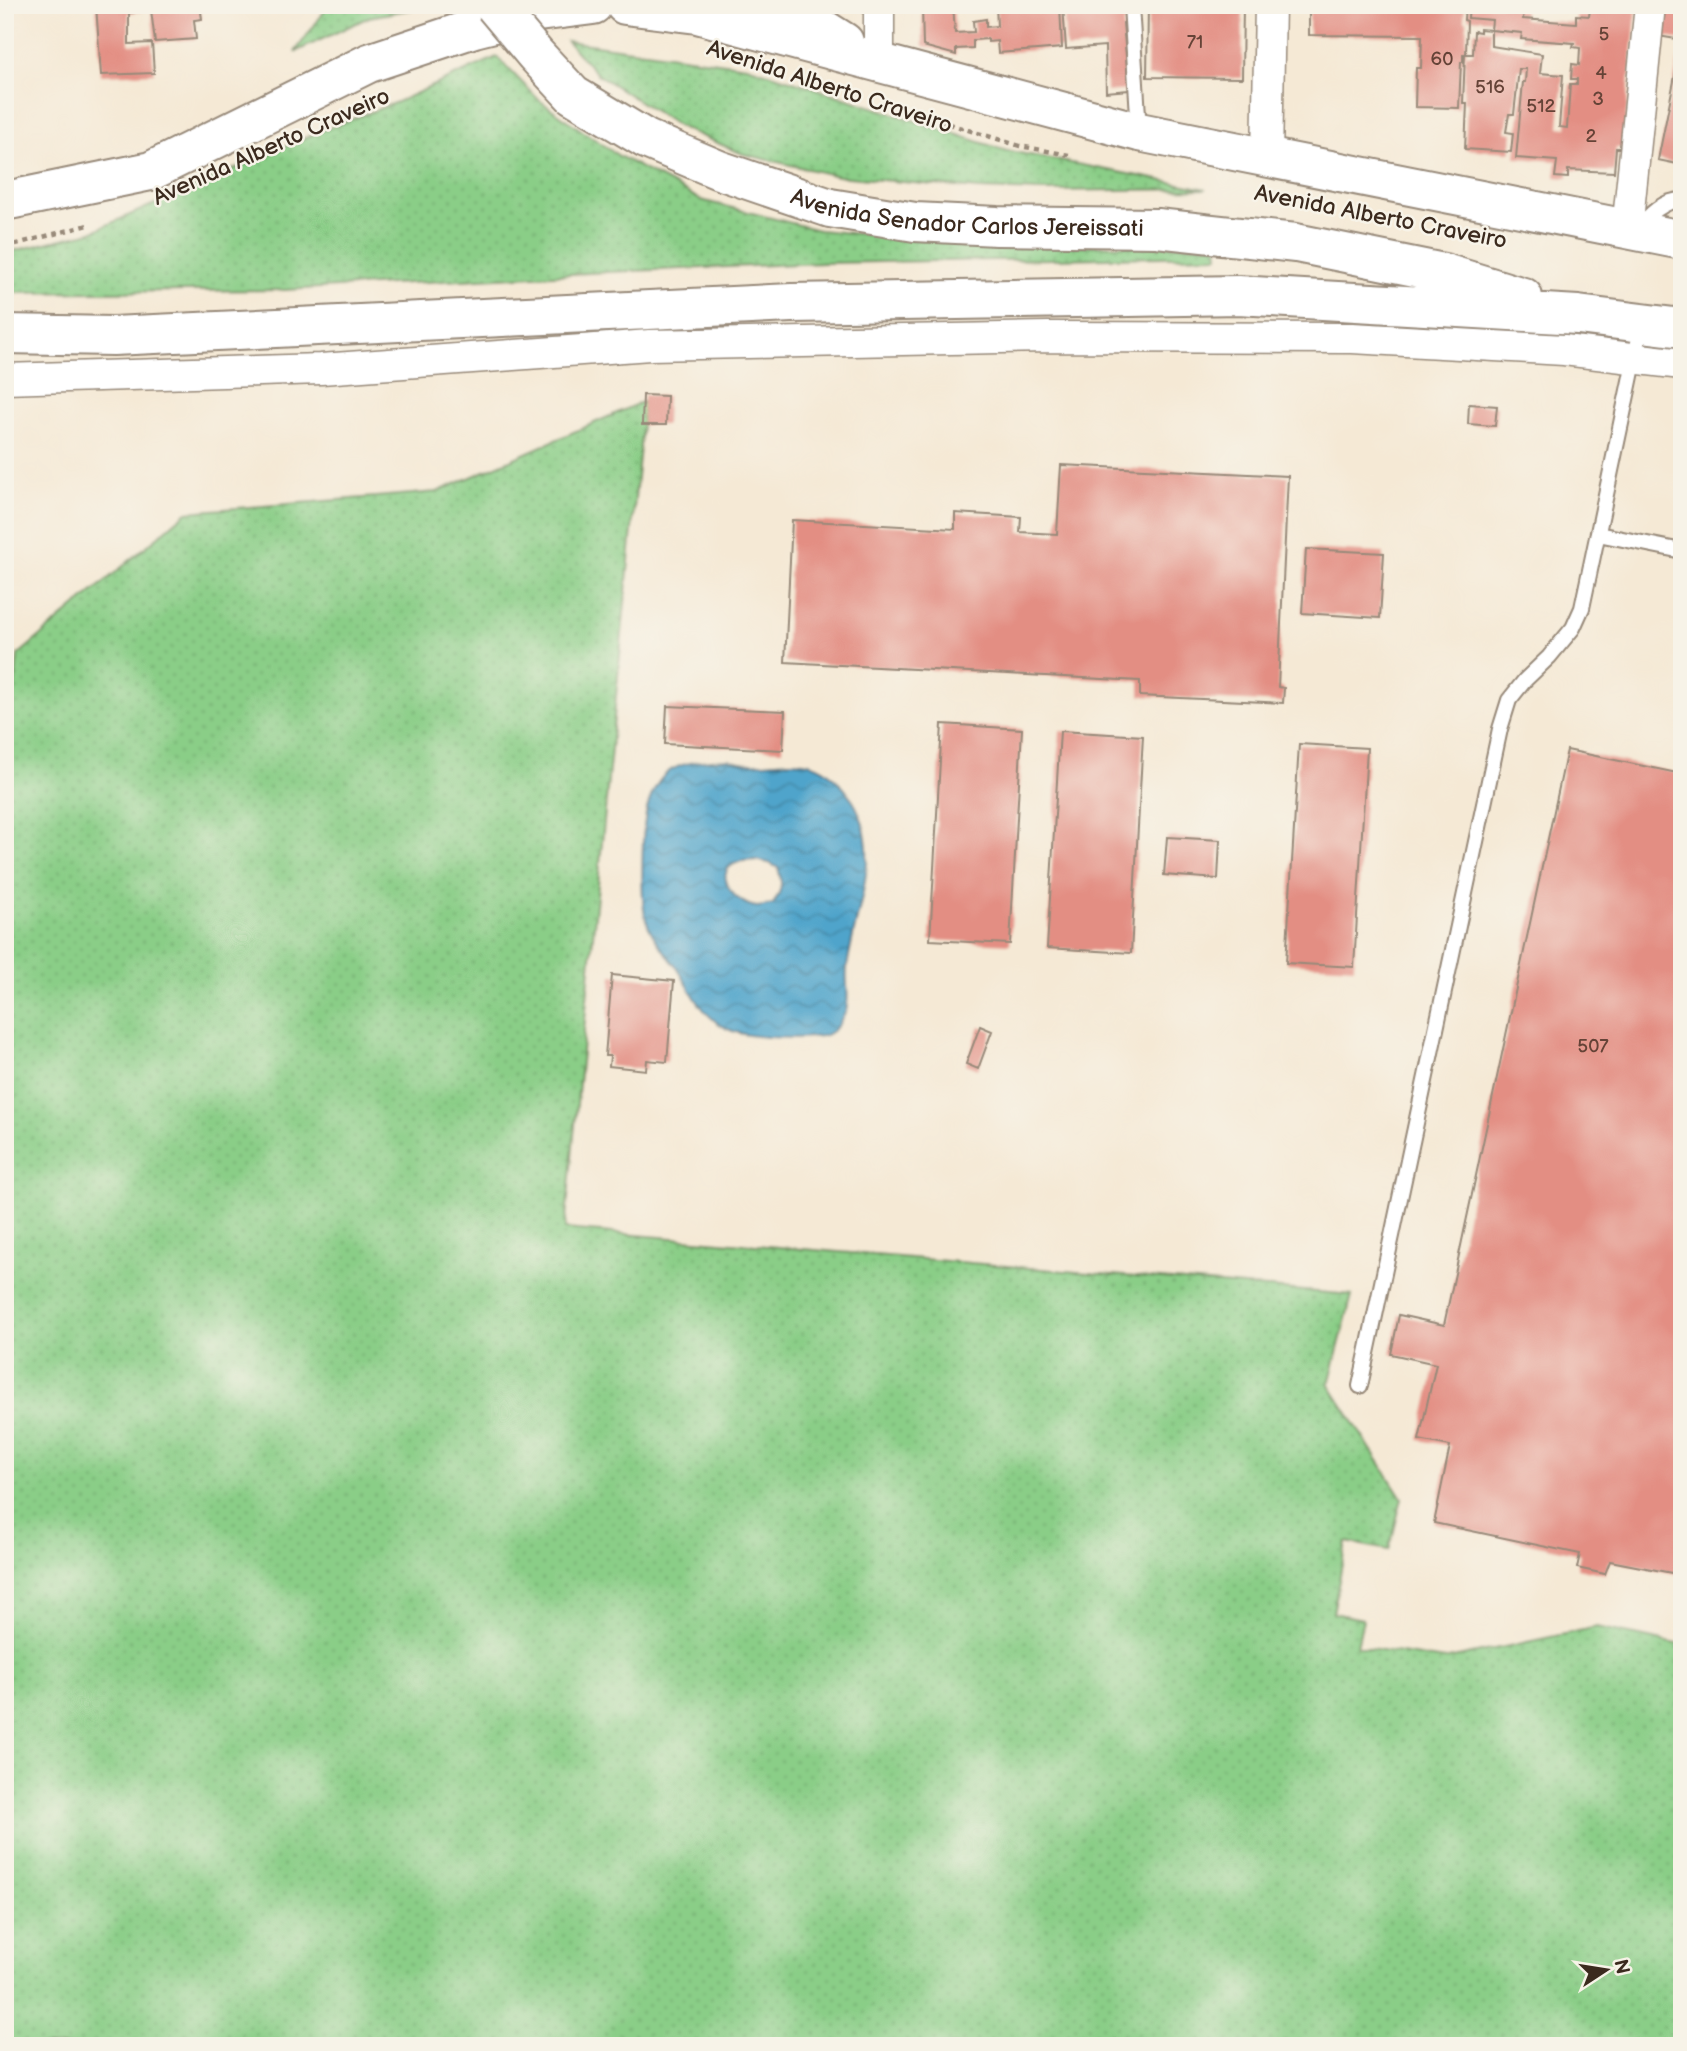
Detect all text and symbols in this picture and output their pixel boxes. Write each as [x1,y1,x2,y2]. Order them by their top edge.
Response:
house number: 5 [1599,23,1610,46]
house number: 71 [1187,31,1203,54]
street label: Avenida Alberto Craveiro [703,34,956,140]
house number: 60 [1431,48,1453,71]
house number: 4 [1595,62,1607,85]
house number: 516 [1475,76,1505,99]
street label: Avenida Alberto Craveiro [149,82,394,212]
house number: 3 [1592,88,1604,111]
house number: 512 [1526,95,1557,118]
house number: 2 [1585,125,1597,148]
street label: Avenida Alberto Craveiro [1252,179,1509,255]
street label: Avenida Senador Carlos Jereissati [787,183,1144,243]
house number: 507 [1577,1035,1609,1058]
north arrow [1572,1936,1642,2006]
text: N [1608,1957,1634,1976]

